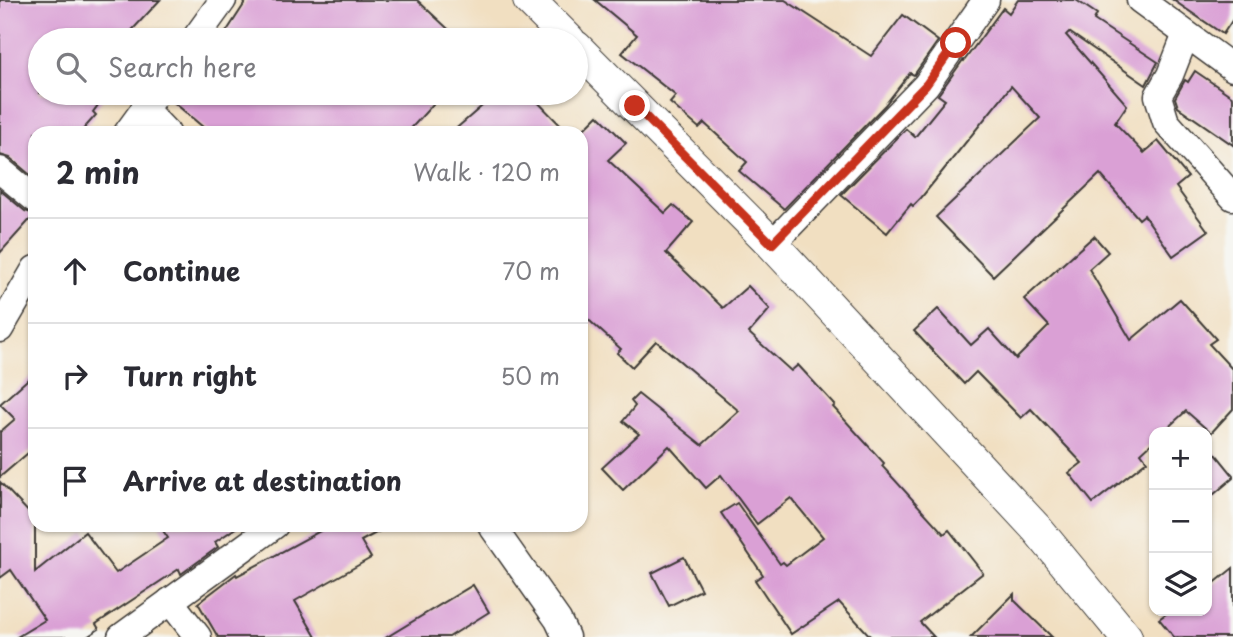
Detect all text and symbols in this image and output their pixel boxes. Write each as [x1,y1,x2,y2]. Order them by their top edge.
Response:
route start [940,27,971,58]
search box [28,28,588,105]
text: Search here [108,47,257,86]
icon: search [52,48,90,86]
route end [619,90,650,121]
text: 2 min [56,149,140,194]
text: Walk · 120 m [413,154,560,189]
text: Continue [123,251,240,290]
icon: ahead [56,252,94,290]
text: 70 m [502,253,560,288]
text: Turn right [123,356,257,395]
icon: right [56,357,94,395]
text: 50 m [500,358,560,393]
map controls [1149,427,1212,616]
button: + [1149,427,1212,490]
text: Arrive at destination [123,461,402,500]
icon: arrive [56,462,94,500]
button: − [1149,490,1212,553]
button: layers [1149,553,1212,616]

